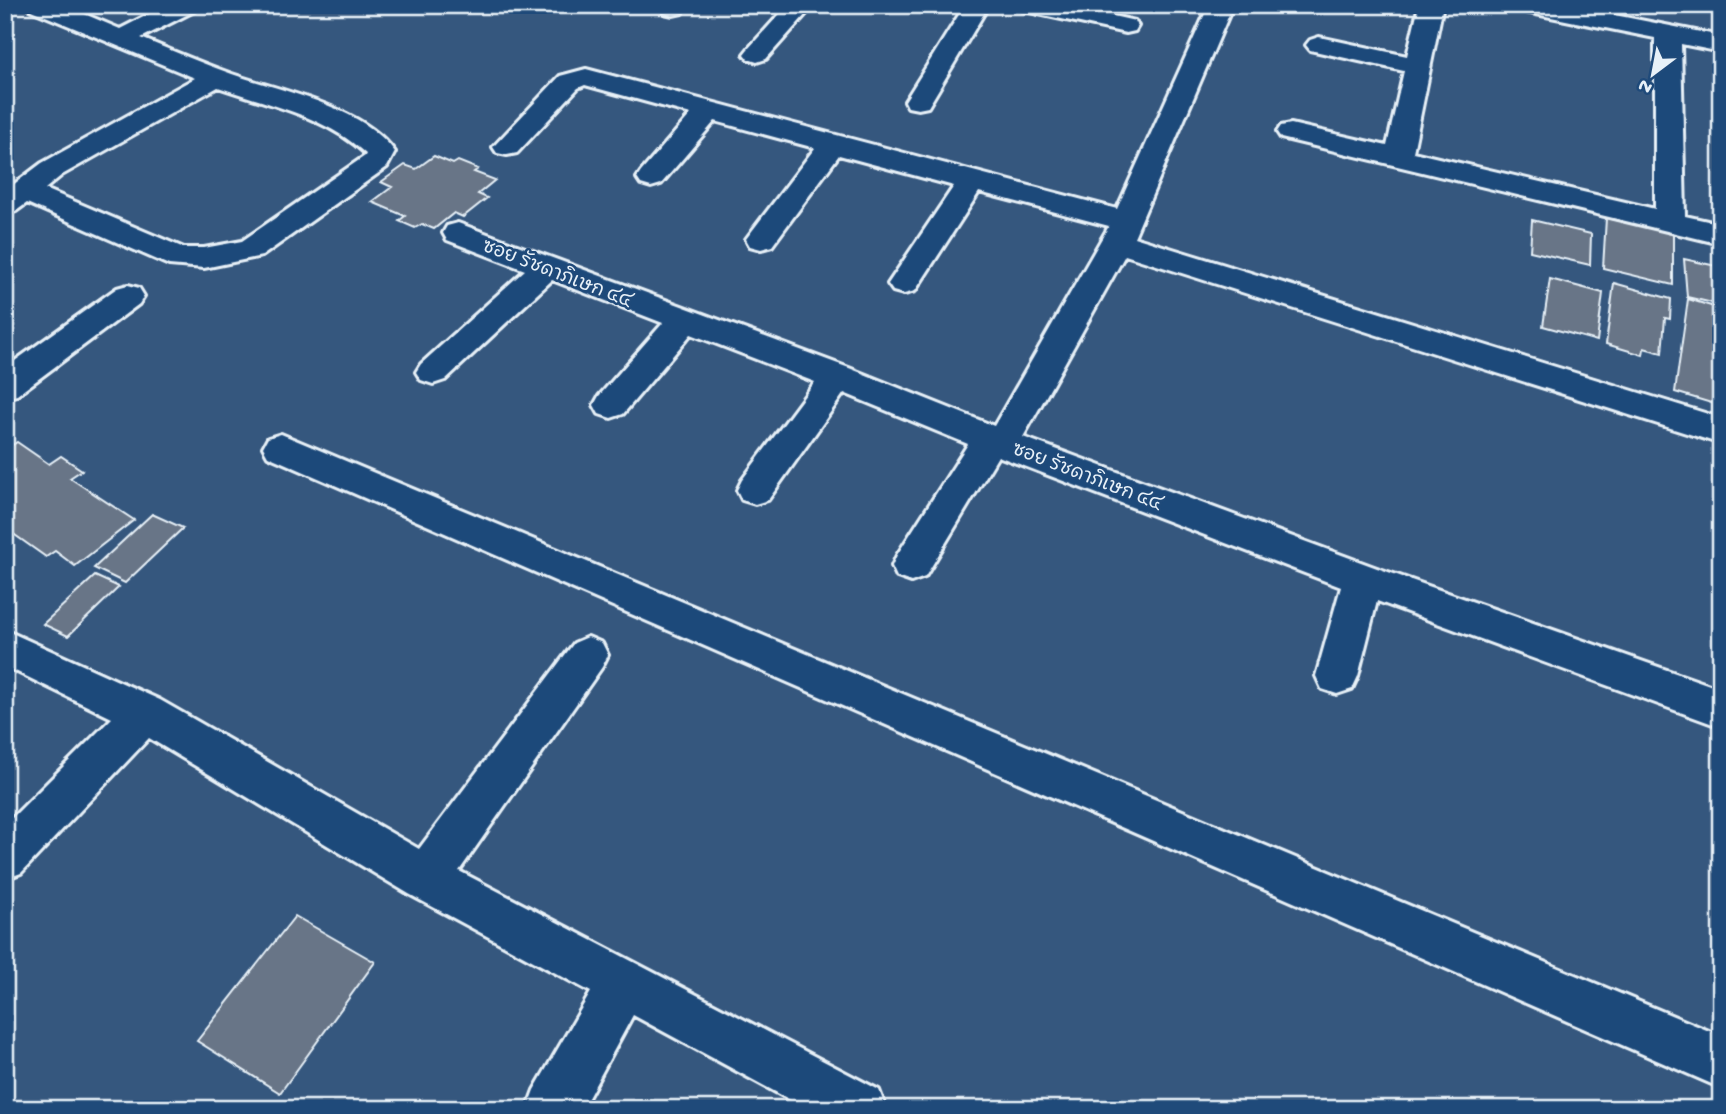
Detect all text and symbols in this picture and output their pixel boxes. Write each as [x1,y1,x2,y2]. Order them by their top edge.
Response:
north arrow [1618,38,1688,108]
text: N [1634,72,1657,98]
street label: ซอย รัชดาภิเษก ๔๔ [478,234,637,315]
street label: ซอย รัชดาภิเษก ๔๔ [1008,437,1167,518]

